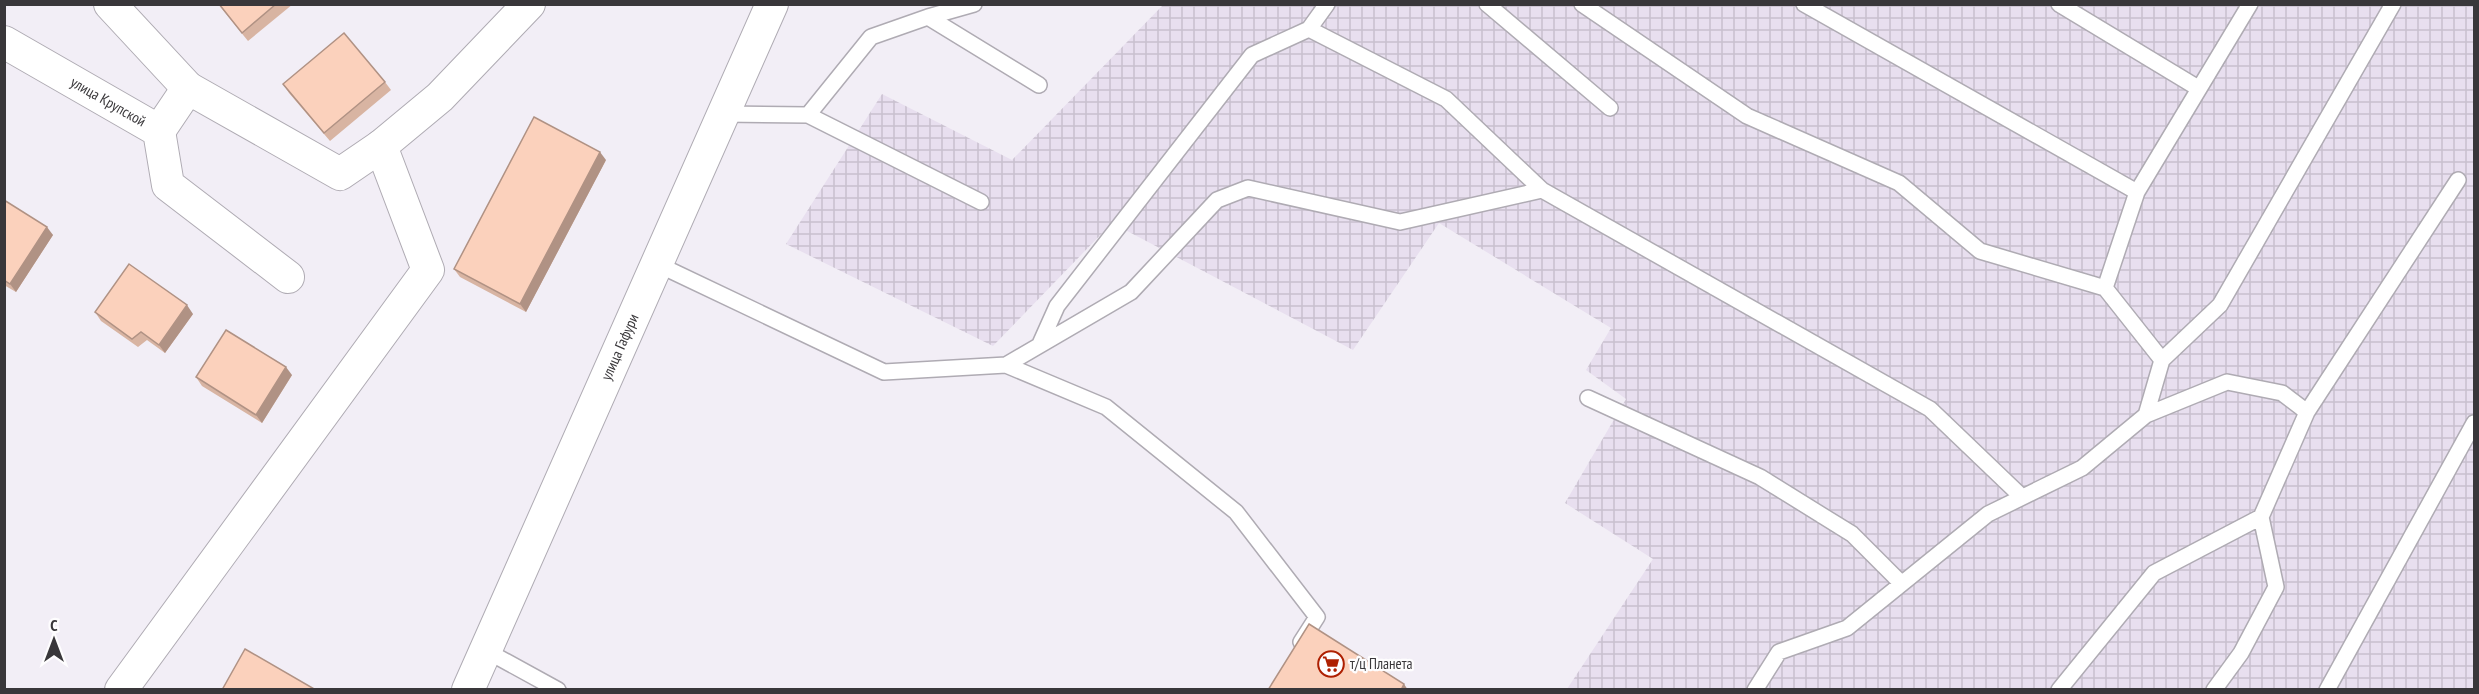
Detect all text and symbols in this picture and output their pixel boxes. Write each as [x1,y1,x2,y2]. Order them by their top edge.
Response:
street label: улица Крупской [67,72,149,130]
street label: улица Гафури [596,311,643,383]
north arrow [24,610,84,670]
text: С [50,615,58,635]
supermarket icon: т/ц Планета [1316,649,1346,679]
place label: т/ц Планета [1350,654,1413,673]

